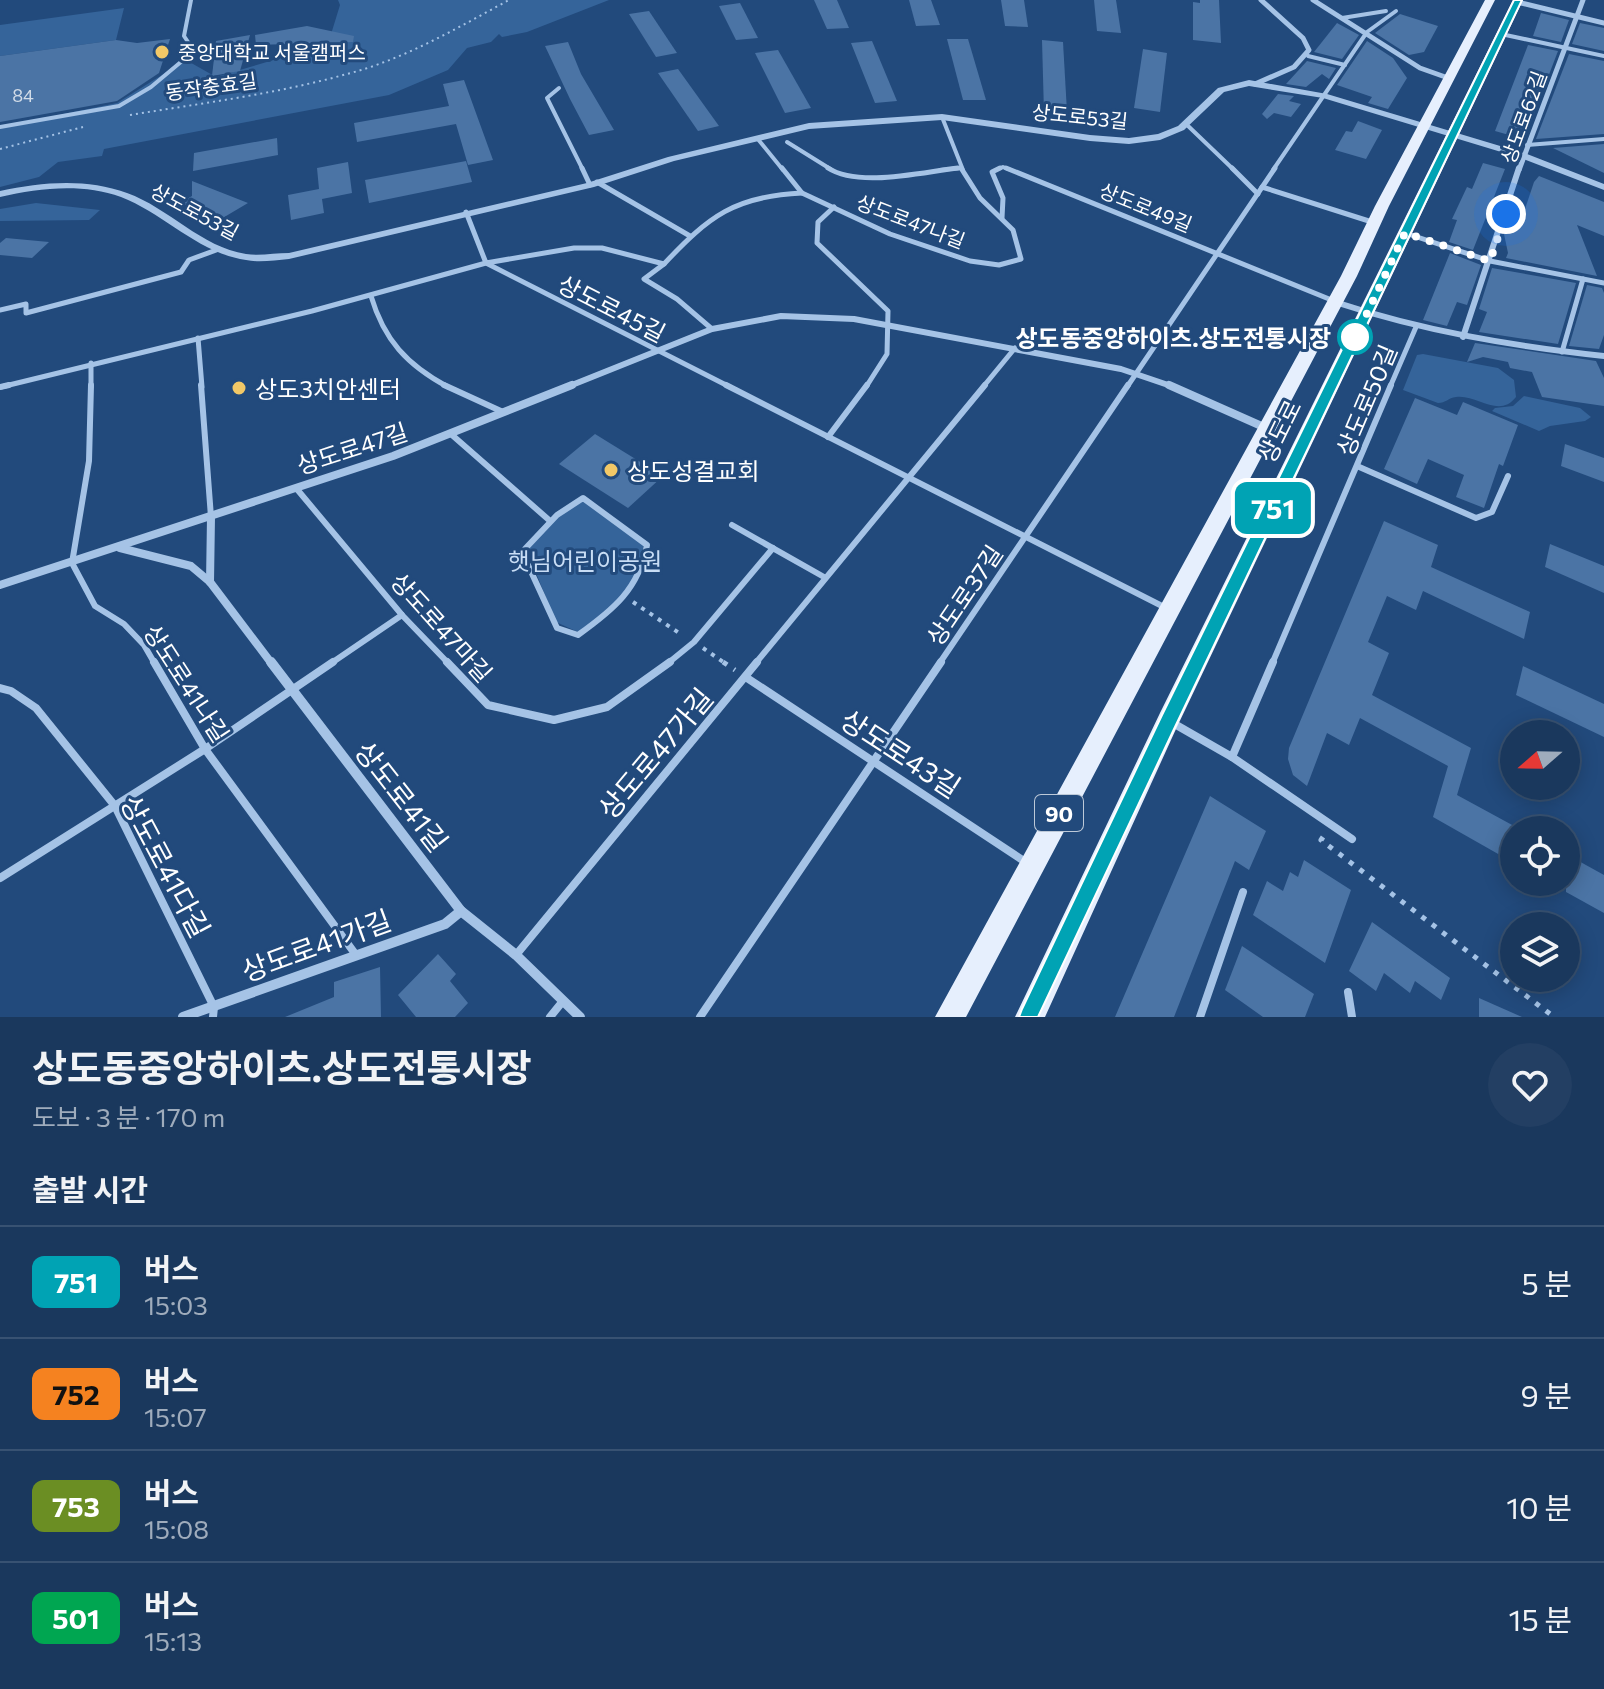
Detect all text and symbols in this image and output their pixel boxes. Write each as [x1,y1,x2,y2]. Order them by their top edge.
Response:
place label: 중앙대학교 서울캠퍼스 [178,40,366,64]
marker: 중앙대학교 서울캠퍼스 [153,43,171,61]
street label: 상도로62길 [1495,67,1551,167]
street label: 동작충효길 [164,68,258,104]
house number: 84 [12,84,34,106]
street label: 상도로53길 [1031,99,1129,133]
street label: 상도로53길 [147,178,243,244]
street label: 상도로49길 [1096,178,1196,236]
street label: 상도로47나길 [853,189,969,253]
your location [1486,194,1526,234]
street label: 상도로45길 [554,269,670,347]
marker: 상도동중앙하이츠.상도전통시장 [1338,320,1372,354]
place label: 상도동중앙하이츠.상도전통시장 [1016,323,1331,352]
street label: 상도로50길 [1330,340,1402,460]
place label: 상도3치안센터 [255,374,401,403]
marker: 상도3치안센터 [230,379,248,397]
street label: 상도로 [1251,395,1307,467]
street label: 상도로47길 [293,416,411,480]
place label: 상도성결교회 [627,456,759,485]
marker: 상도성결교회 [602,461,620,479]
line badge: 751 [1227,482,1319,534]
text: 751 [1251,491,1295,525]
street label: 상도로37길 [920,539,1008,651]
park label: 햇님어린이공원 [508,546,662,575]
street label: 상도로47마길 [385,566,499,688]
street label: 상도로41나길 [138,619,236,747]
street label: 상도로47가길 [591,681,719,825]
street label: 상도로43길 [835,702,967,804]
north arrow [1500,720,1580,800]
map controls [1500,720,1580,992]
street label: 상도로41길 [348,734,456,858]
street label: 상도로41다길 [114,789,218,943]
road number: 90 [1035,795,1083,831]
button: locate [1500,816,1580,896]
street label: 상도로41가길 [237,902,395,988]
button: layers [1500,912,1580,992]
text: 상도동중앙하이츠.상도전통시장 [32,1043,532,1090]
button: heart [1488,1043,1572,1127]
text: 도보 · 3 분 · 170 m [32,1101,225,1132]
text: 출발 시간 [32,1170,148,1207]
text: 버스 [144,1249,199,1286]
text: 5 분 [1521,1264,1572,1301]
text: 751 [54,1265,98,1299]
text: 15:03 [144,1289,208,1320]
text: 버스 [144,1361,199,1398]
text: 9 분 [1520,1376,1572,1413]
text: 752 [52,1377,100,1411]
text: 15:07 [144,1401,207,1432]
text: 버스 [144,1473,199,1510]
text: 10 분 [1506,1488,1572,1525]
text: 753 [52,1489,100,1523]
text: 15:08 [144,1513,209,1544]
text: 버스 [144,1585,199,1622]
text: 15 분 [1509,1600,1572,1637]
text: 501 [52,1601,100,1635]
text: 15:13 [144,1625,202,1656]

